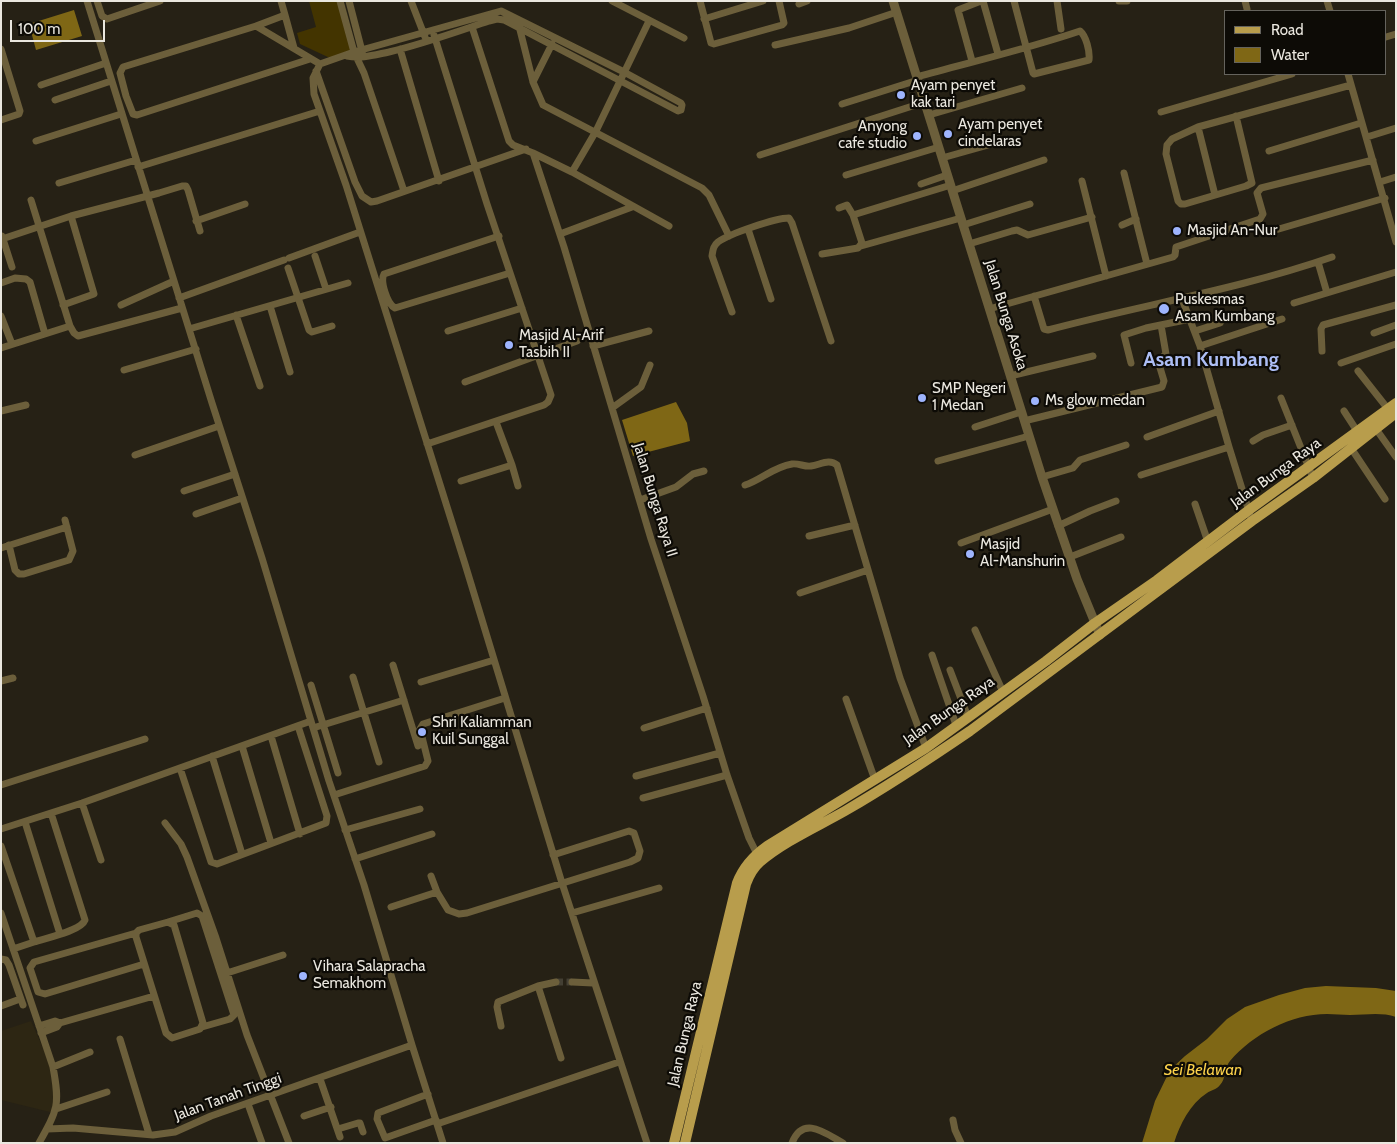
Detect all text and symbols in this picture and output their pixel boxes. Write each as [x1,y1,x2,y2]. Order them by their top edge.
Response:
scale bar [12,10,108,42]
legend [1224,10,1387,75]
text: 100 m [18,20,60,38]
text: Road [1271,21,1304,39]
text: Water [1271,46,1309,64]
place label: Ayam penyet kak tari [911,77,995,112]
marker: Ayam penyet kak tari [895,89,907,101]
place label: Ayam penyet cindelaras [958,116,1042,151]
place label: Anyong cafe studio [838,118,907,153]
marker: Ayam penyet cindelaras [942,128,954,140]
marker: Anyong cafe studio [911,130,923,142]
place label: Masjid An-Nur [1187,222,1278,240]
marker: Masjid An-Nur [1171,225,1183,237]
street label: Jalan Bunga Asoka [981,258,1031,372]
place label: Puskesmas Asam Kumbang [1175,291,1275,326]
marker: Puskesmas Asam Kumbang [1157,302,1171,316]
place label: Masjid Al-Arif Tasbih II [519,327,604,362]
marker: Masjid Al-Arif Tasbih II [503,339,515,351]
district label: Asam Kumbang [1143,348,1279,372]
place label: SMP Negeri 1 Medan [932,380,1006,415]
marker: SMP Negeri 1 Medan [916,392,928,404]
place label: Ms glow medan [1045,392,1145,410]
marker: Ms glow medan [1029,395,1041,407]
street label: Jalan Bunga Raya [1227,434,1325,512]
street label: Jalan Bunga Raya II [629,441,681,559]
place label: Masjid Al-Manshurin [980,536,1065,571]
marker: Masjid Al-Manshurin [964,548,976,560]
street label: Jalan Bunga Raya [900,673,998,749]
place label: Shri Kaliamman Kuil Sunggal [432,714,532,749]
marker: Shri Kaliamman Kuil Sunggal [416,726,428,738]
place label: Vihara Salapracha Semakhom [313,958,426,993]
marker: Vihara Salapracha Semakhom [297,970,309,982]
street label: Jalan Bunga Raya [664,980,706,1088]
water label: Sei Belawan [1164,1060,1242,1080]
street label: Jalan Tanah Tinggi [172,1069,284,1125]

